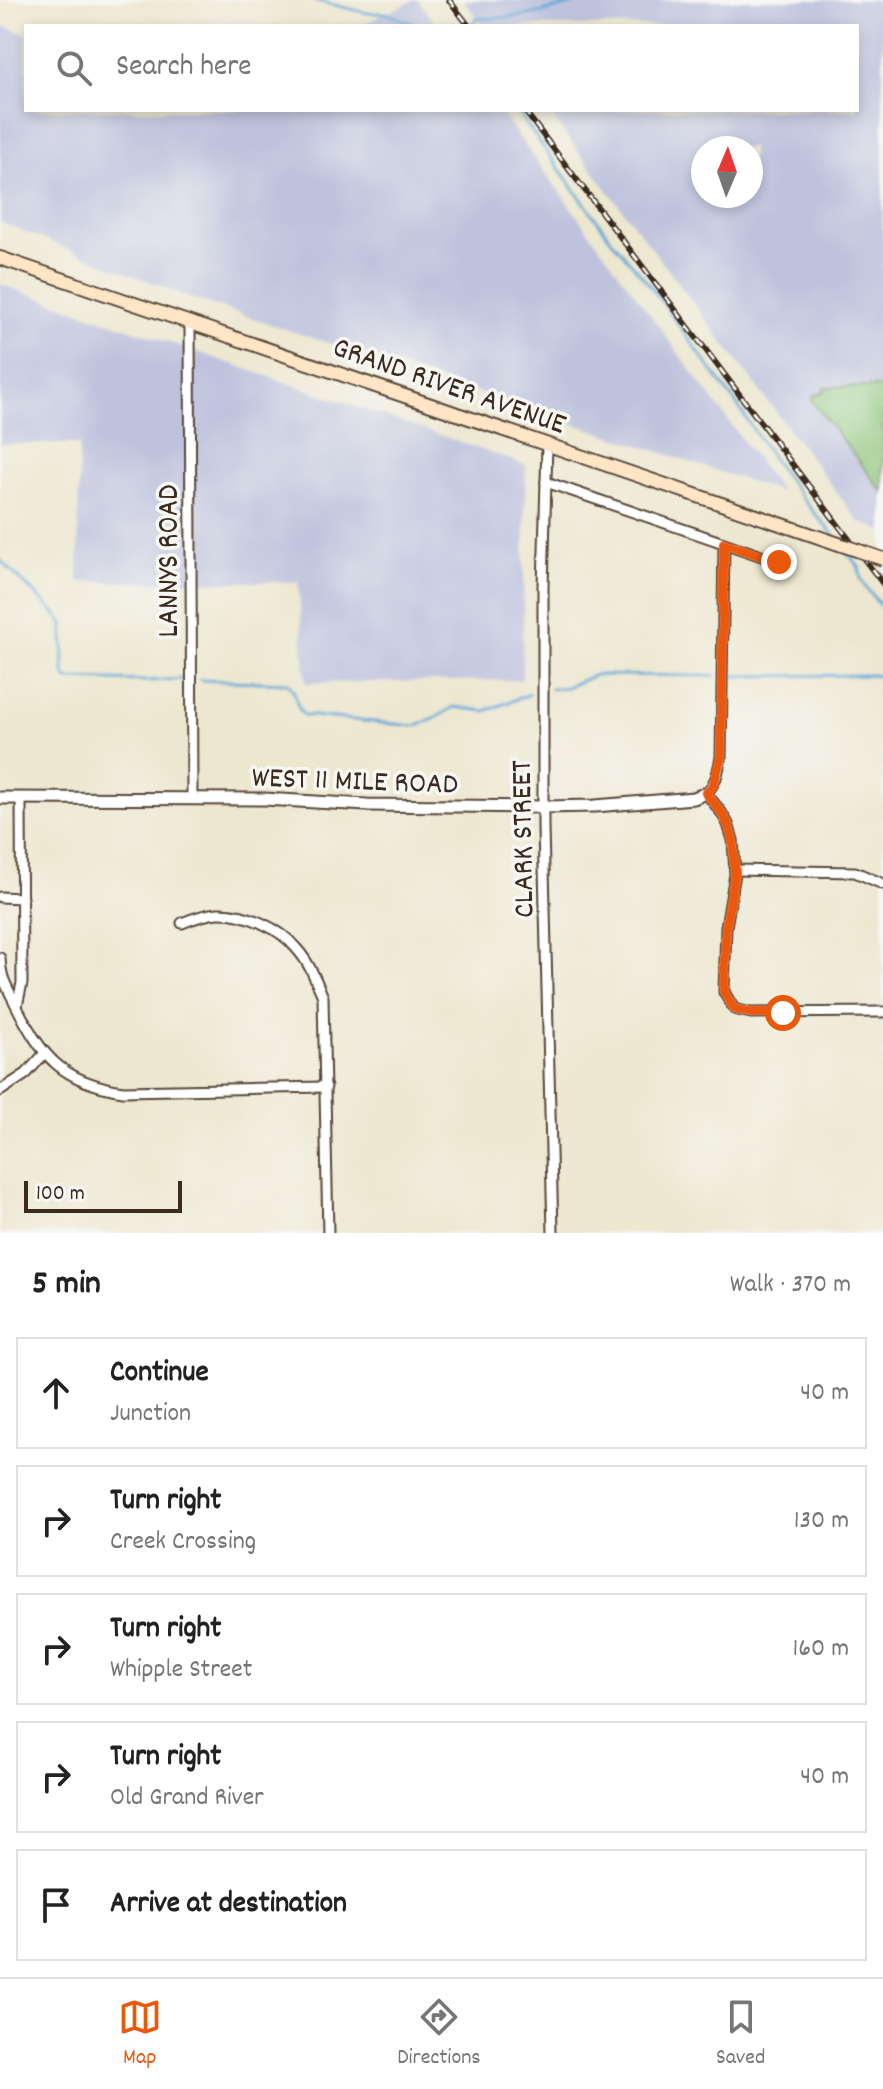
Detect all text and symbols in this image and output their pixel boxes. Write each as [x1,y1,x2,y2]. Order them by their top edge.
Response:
search box [24,24,859,112]
icon: search [52,46,96,90]
text: Search here [116,47,252,90]
north arrow [691,136,763,208]
street label: GRAND RIVER AVENUE [326,328,571,448]
street label: LANNYS ROAD [150,484,193,638]
route end [761,544,797,580]
street label: WEST 11 MILE ROAD [251,758,459,809]
street label: CLARK STREET [503,760,548,918]
route start [765,995,801,1031]
scale bar [24,1177,182,1213]
text: 100 m [36,1179,85,1210]
text: 5 min [32,1261,101,1310]
text: Walk · 370 m [730,1267,851,1304]
text: Continue [110,1353,209,1396]
icon: ahead [34,1371,78,1415]
text: 40 m [800,1375,849,1412]
text: Junction [110,1396,191,1433]
text: Turn right [110,1481,221,1524]
icon: right [34,1499,78,1543]
text: 130 m [794,1503,849,1540]
text: Creek Crossing [110,1524,256,1561]
text: Turn right [110,1609,221,1652]
icon: right [34,1627,78,1671]
text: 160 m [793,1631,849,1668]
text: Whipple Street [110,1652,252,1689]
text: Turn right [110,1737,221,1780]
icon: right [34,1755,78,1799]
text: 40 m [800,1759,849,1796]
text: Old Grand River [110,1780,264,1817]
icon: arrive [34,1883,78,1927]
text: Arrive at destination [110,1884,347,1927]
tab: Map [118,1995,162,2074]
tab: Directions [397,1995,481,2074]
tab: Saved [716,1995,765,2074]

